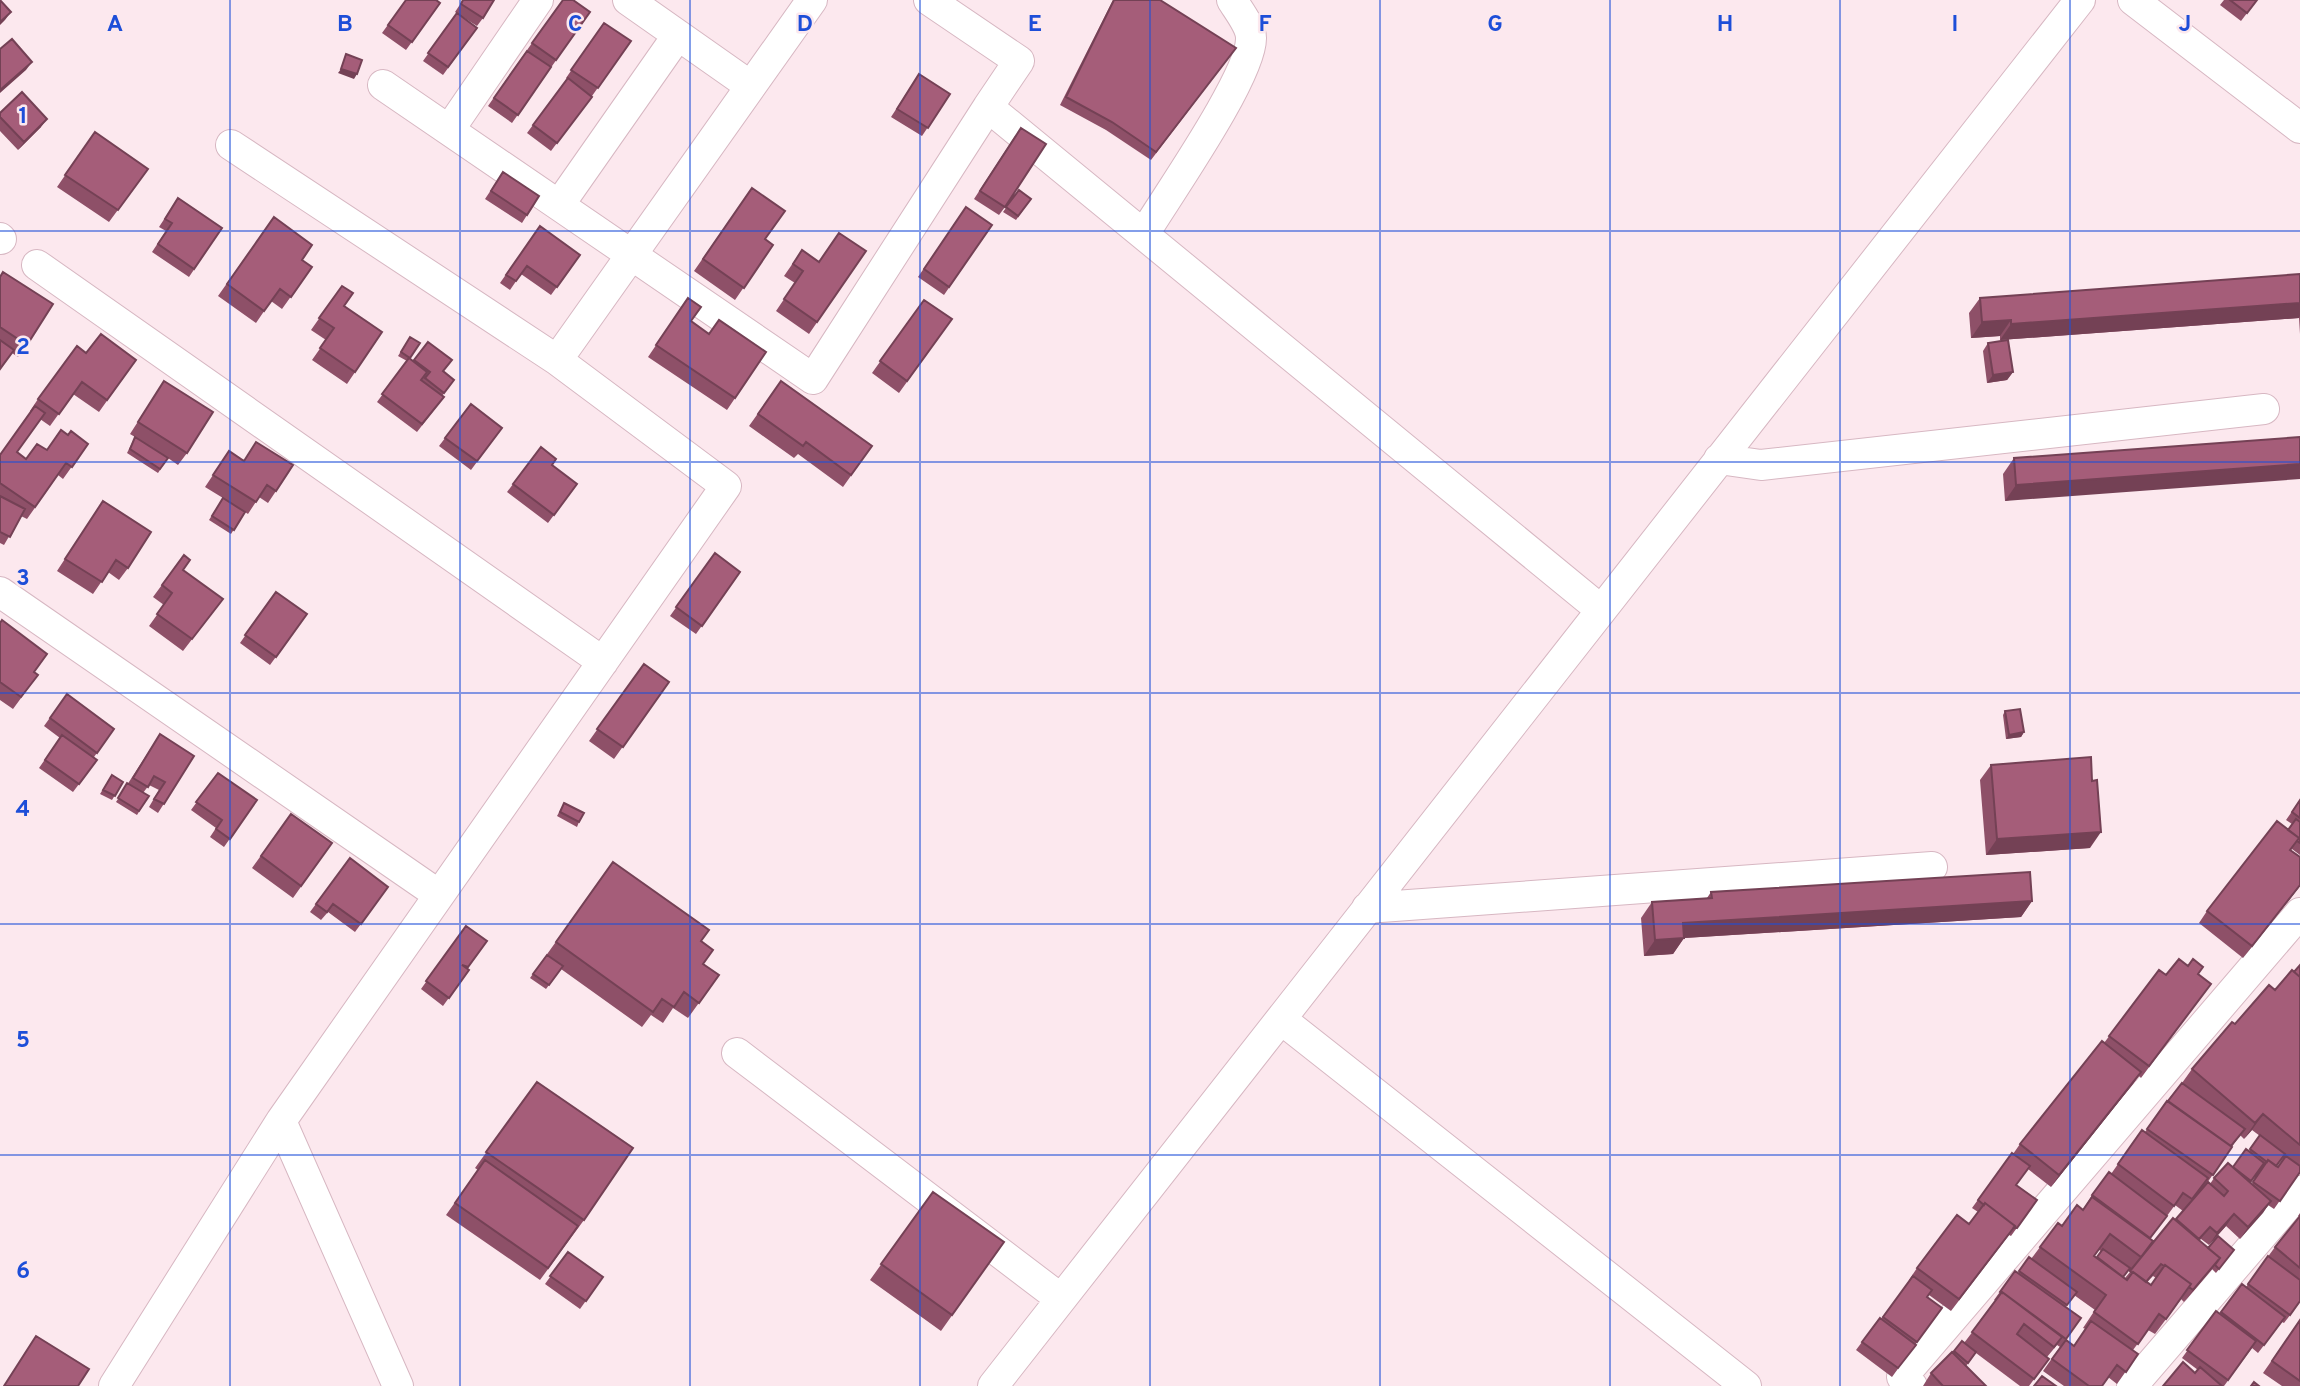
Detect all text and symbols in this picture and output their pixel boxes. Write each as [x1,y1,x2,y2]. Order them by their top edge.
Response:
text: A [107,11,123,40]
text: B [337,11,353,40]
text: C [568,11,582,40]
text: D [797,11,813,40]
text: E [1028,11,1042,40]
text: F [1258,11,1272,40]
text: G [1487,11,1503,40]
text: H [1717,11,1733,40]
text: I [1952,11,1958,40]
text: J [2179,11,2191,40]
text: 1 [18,103,28,132]
text: 2 [16,334,30,363]
text: 3 [16,565,30,594]
text: 4 [16,796,30,825]
text: 5 [16,1027,30,1056]
text: 6 [16,1258,30,1287]

